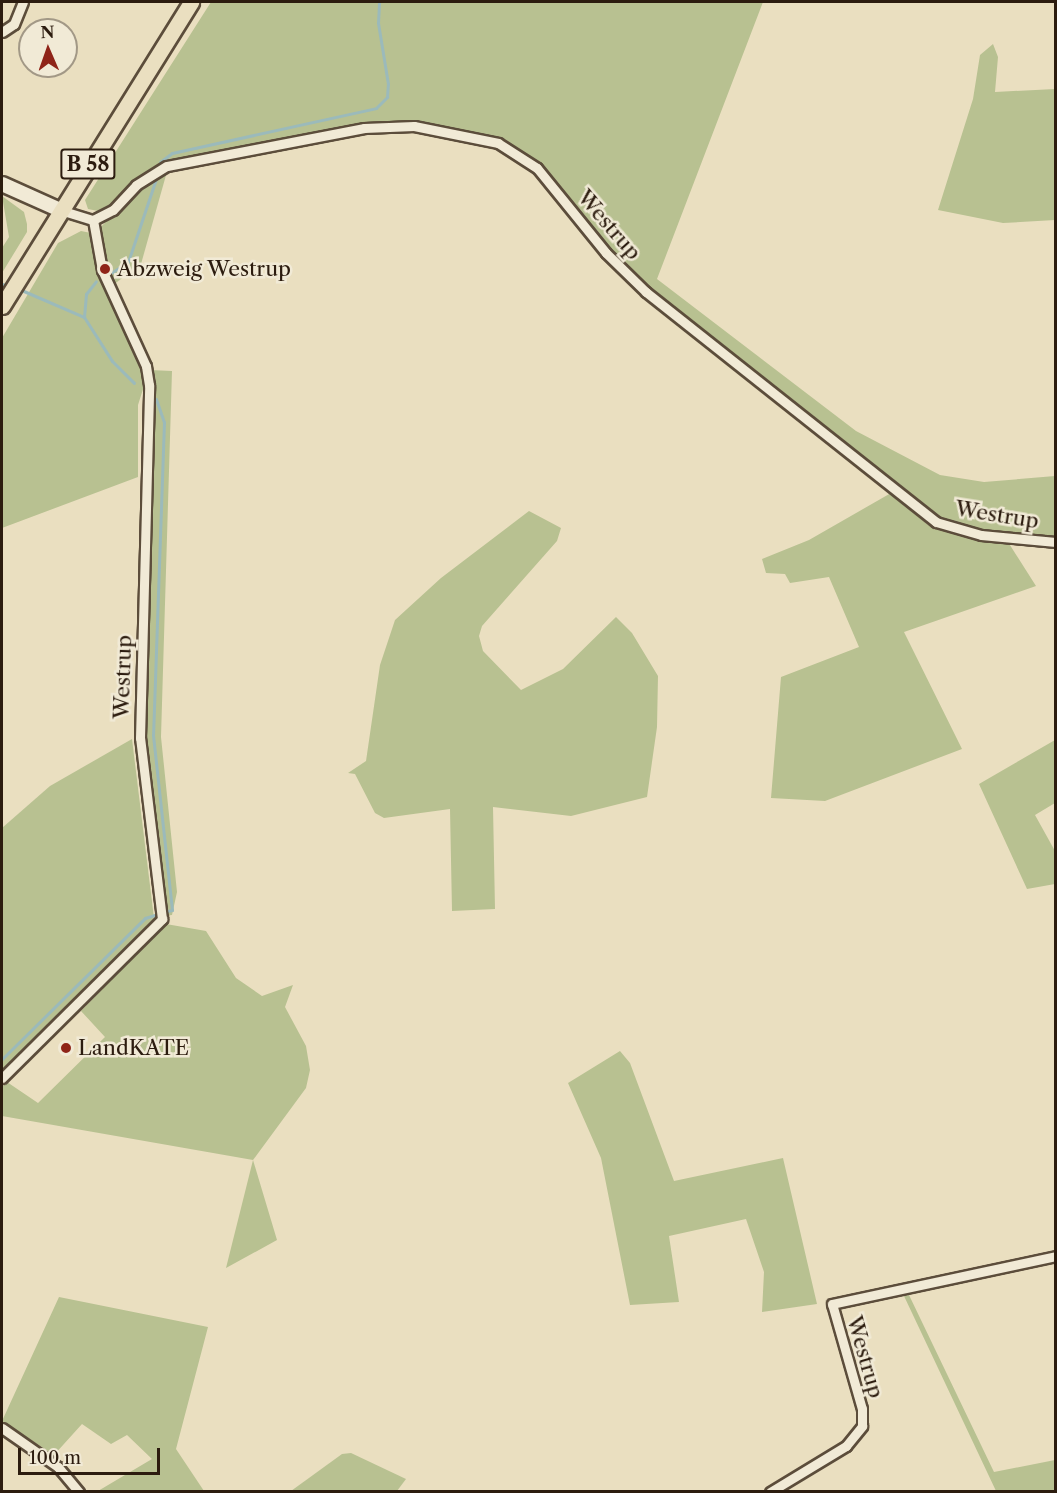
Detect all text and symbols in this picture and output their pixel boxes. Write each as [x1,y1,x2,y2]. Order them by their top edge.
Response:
north arrow [18,18,78,78]
text: N [40,22,55,42]
road number: B 58 [60,147,116,181]
street label: Westrup [572,185,646,265]
place label: Abzweig Westrup [117,256,292,282]
marker: Abzweig Westrup [98,262,112,276]
street label: Westrup [953,496,1041,534]
street label: Westrup [109,635,137,719]
place label: LandKATE [78,1035,189,1061]
marker: LandKATE [59,1041,73,1055]
street label: Westrup [841,1313,889,1401]
scale bar [21,1436,164,1474]
text: 100 m [29,1447,81,1469]

